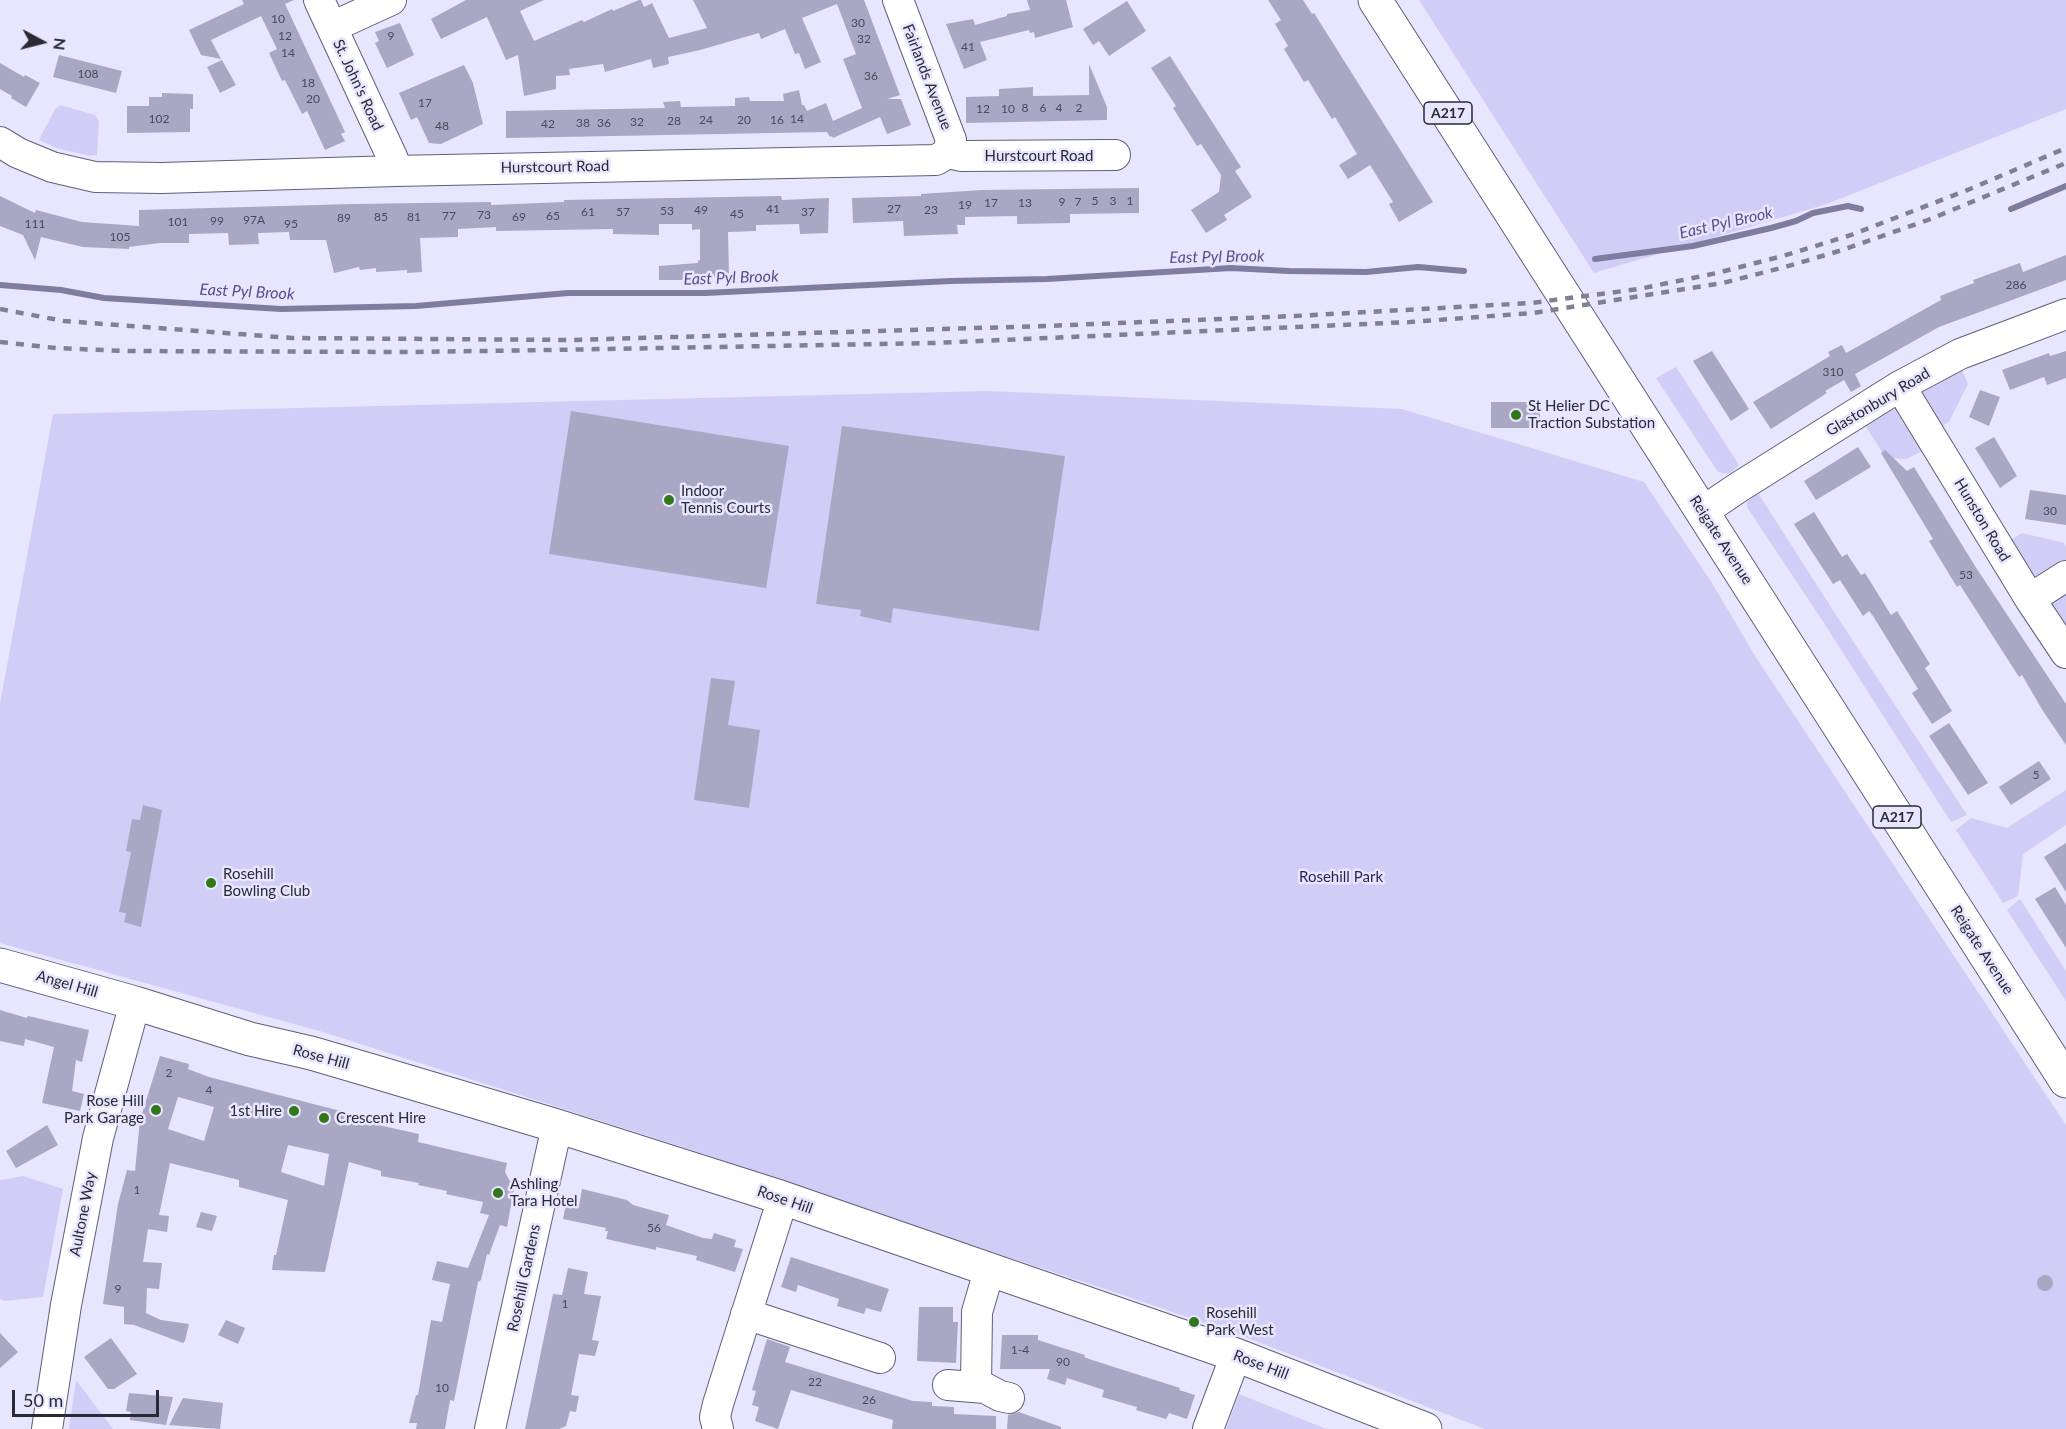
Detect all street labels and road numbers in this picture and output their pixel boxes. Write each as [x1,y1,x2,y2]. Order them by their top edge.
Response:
street label: Fairlands Avenue [899,22,955,132]
street label: St. John's Road [329,37,387,133]
road number: A217 [1424,102,1472,124]
street label: Hurstcourt Road [985,147,1093,165]
street label: Hurstcourt Road [500,157,610,177]
street label: Glastonbury Road [1823,364,1933,440]
street label: Hunston Road [1950,475,2014,565]
street label: Reigate Avenue [1686,492,1756,588]
road number: A217 [1873,806,1921,828]
street label: Reigate Avenue [1947,902,2017,998]
street label: Angel Hill [34,967,100,1001]
street label: Rose Hill [291,1041,351,1073]
street label: Aultone Way [66,1170,100,1258]
street label: Rose Hill [755,1182,815,1218]
street label: Rosehill Gardens [504,1223,544,1333]
street label: Rose Hill [1231,1346,1291,1384]

